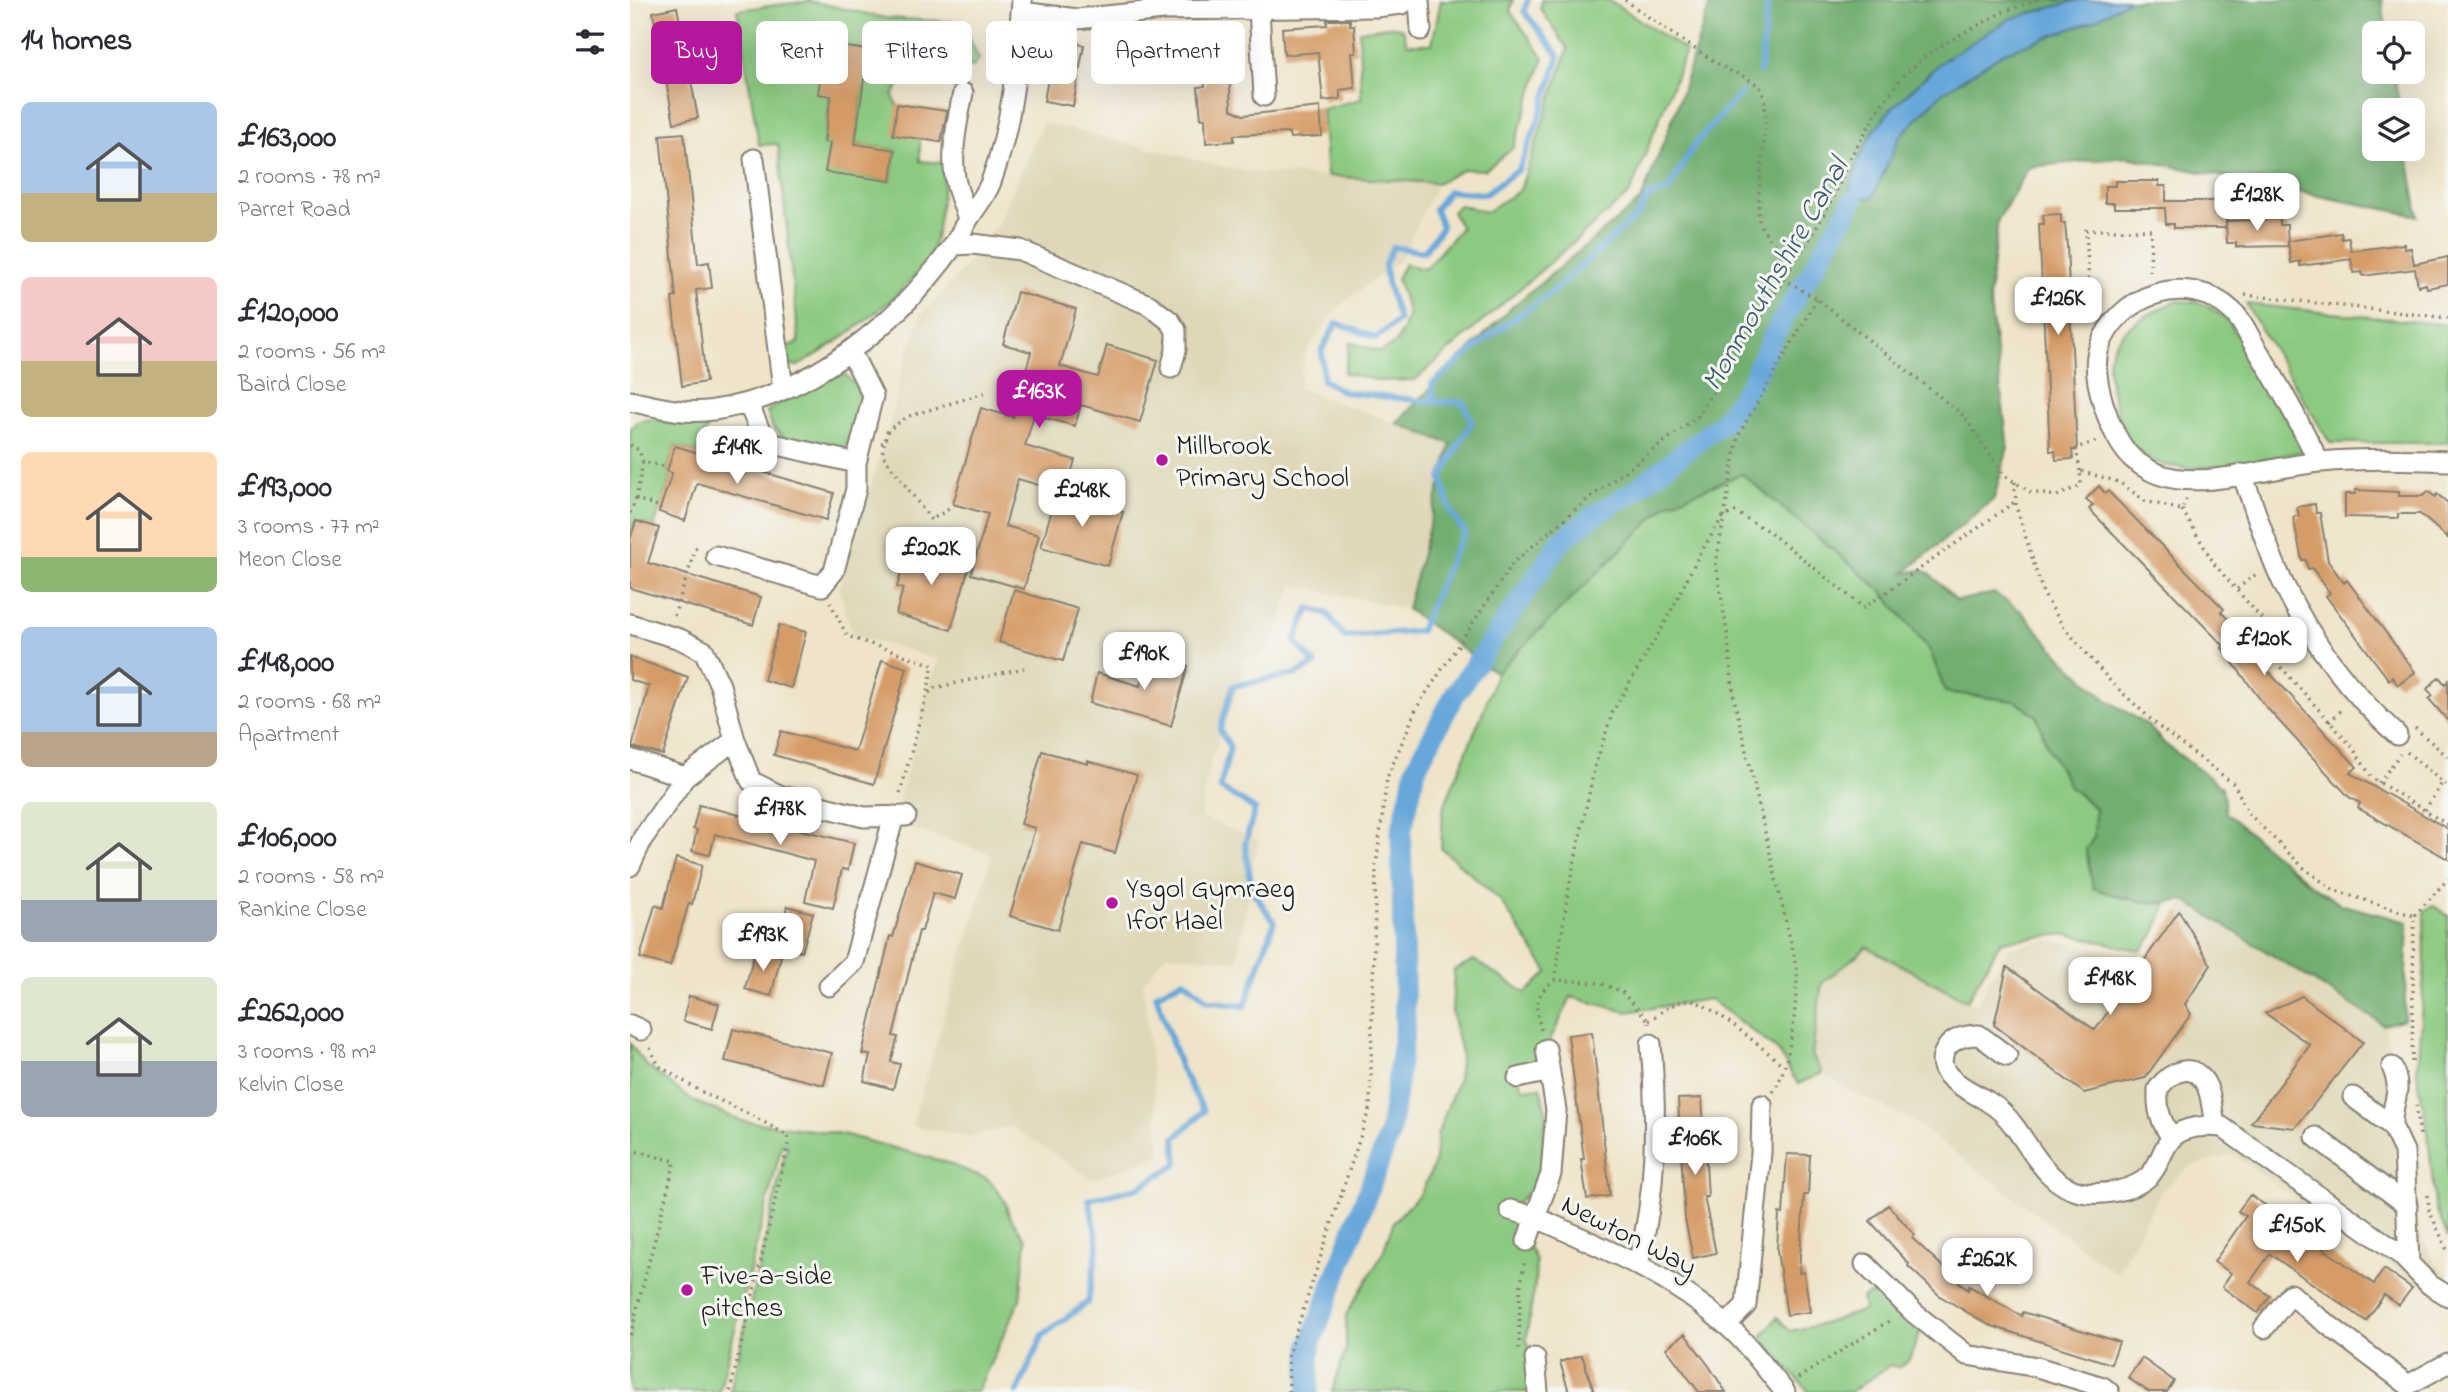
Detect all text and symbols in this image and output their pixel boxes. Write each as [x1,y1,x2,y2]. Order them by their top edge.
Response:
text: 14 homes [21,20,132,64]
chip: Buy [651,21,742,84]
chip: Rent [756,21,848,84]
chip: Filters [862,21,972,84]
chip: New [986,21,1077,84]
chip: Apartment [1091,21,1245,84]
map controls [2362,21,2425,161]
button: locate [2362,21,2425,84]
icon: filters [571,23,609,61]
button: layers [2362,98,2425,161]
text: £163,000 [238,117,336,161]
icon: home [77,130,161,214]
water label: Monmouthshire Canal [1692,147,1863,400]
text: 2 rooms · 78 m² [238,161,381,194]
pin: £128K [2208,174,2306,233]
text: £128K [2230,179,2284,212]
text: Parret Road [238,194,350,227]
pin: £126K [2009,278,2107,337]
text: £126K [2031,283,2085,316]
text: £120,000 [238,292,338,336]
icon: home [77,305,161,389]
text: 2 rooms · 56 m² [238,336,386,369]
text: Baird Close [238,369,346,402]
pin: £163K [990,370,1088,430]
text: £163K [1013,376,1065,409]
pin: £149K [688,426,786,486]
place label: Millbrook Primary School [1176,427,1349,500]
text: £149K [712,432,762,465]
marker: Millbrook Primary School [1154,452,1170,468]
text: £193,000 [238,467,332,511]
pin: £248K [1033,470,1131,529]
text: £248K [1054,475,1110,508]
icon: home [77,480,161,564]
text: 3 rooms · 77 m² [238,511,380,544]
pin: £202K [882,528,980,587]
text: £202K [902,533,960,566]
text: Meon Close [238,544,342,577]
pin: £120K [2215,618,2313,677]
text: £120K [2237,623,2291,656]
pin: £190K [1095,632,1193,692]
text: £190K [1119,638,1169,671]
text: £148,000 [238,642,334,686]
icon: home [77,655,161,739]
text: 2 rooms · 68 m² [238,686,381,719]
text: Apartment [238,719,339,752]
pin: £178K [731,788,829,847]
text: £178K [754,793,806,826]
text: £106,000 [238,817,337,861]
icon: home [77,830,161,914]
text: 2 rooms · 58 m² [238,861,384,894]
place label: Ysgol Gymraeg Ifor Hael [1126,870,1295,943]
text: Rankine Close [238,894,367,927]
marker: Ysgol Gymraeg Ifor Hael [1104,895,1120,911]
pin: £193K [714,914,812,973]
text: £193K [738,919,788,952]
pin: £148K [2061,958,2159,1017]
text: £148K [2084,963,2136,996]
text: £262,000 [238,992,344,1036]
icon: home [77,1005,161,1089]
text: 3 rooms · 98 m² [238,1036,376,1069]
text: Kelvin Close [238,1069,344,1102]
pin: £106K [1646,1118,1744,1177]
text: £106K [1668,1123,1722,1156]
street label: Newton Way [1554,1185,1703,1289]
pin: £150K [2248,1204,2346,1264]
text: £150K [2269,1210,2325,1243]
pin: £262K [1938,1238,2036,1298]
text: £262K [1958,1244,2016,1277]
place label: Five-a-side pitches [700,1257,833,1330]
marker: Five-a-side pitches [679,1282,695,1298]

